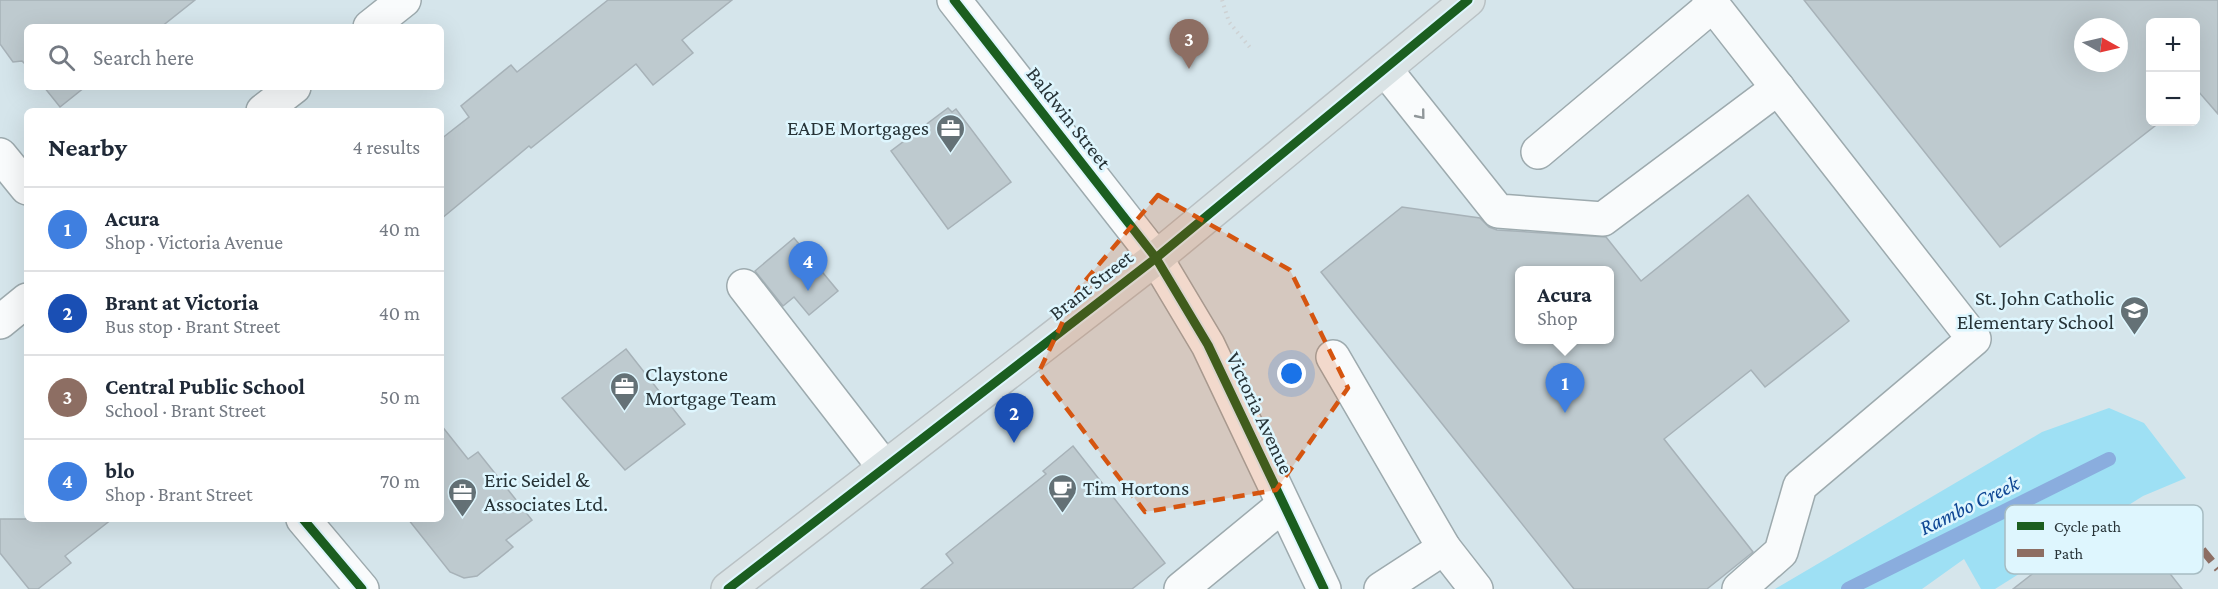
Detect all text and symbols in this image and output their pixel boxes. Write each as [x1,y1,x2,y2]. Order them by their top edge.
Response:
north arrow [2074,18,2128,72]
map controls [2146,18,2200,126]
button: + [2146,18,2200,72]
pin: 3 [1170,20,1208,69]
search box [24,24,444,90]
icon: search [45,41,78,74]
text: Search here [93,45,194,70]
street label: Baldwin Street [1022,62,1117,175]
button: − [2146,72,2200,126]
one-way arrow [1414,108,1425,119]
office icon: EADE Mortgages [934,112,966,154]
place label: EADE Mortgages [787,116,929,140]
text: Nearby [48,133,127,162]
text: 4 results [353,136,420,158]
text: Acura [105,206,160,231]
text: 1 [64,218,71,240]
text: 40 m [379,218,420,240]
text: Shop · Victoria Avenue [105,231,283,253]
pin: 4 [788,242,828,291]
street label: Brant Street [1044,244,1138,325]
popup [1515,266,1614,344]
text: Acura [1537,282,1592,307]
place label: St. John Catholic Elementary School [1957,286,2114,334]
text: Brant at Victoria [105,290,259,315]
school or university icon: St. John Catholic Elementary School [2119,294,2151,336]
text: 2 [62,302,73,324]
text: 40 m [379,302,420,324]
text: Shop [1537,307,1578,329]
text: Bus stop · Brant Street [105,315,280,337]
street label: Victoria Avenue [1221,348,1299,478]
your location [1277,359,1306,388]
place label: Claystone Mortgage Team [645,362,777,410]
pin: 1 [1546,364,1584,413]
office icon: Claystone Mortgage Team [608,370,640,412]
text: Central Public School [105,374,305,399]
text: 3 [63,386,72,408]
text: 50 m [379,386,420,408]
pin: 2 [994,394,1034,443]
text: School · Brant Street [105,399,266,421]
text: blo [105,458,135,483]
place label: Eric Seidel & Associates Ltd. [484,468,608,516]
water label: Rambo Creek [1915,469,2024,540]
text: 4 [62,470,73,492]
text: 70 m [380,470,420,492]
cafe icon: Tim Hortons [1046,472,1078,514]
office icon: Eric Seidel & Associates Ltd. [447,476,479,518]
place label: Tim Hortons [1083,476,1189,500]
text: Shop · Brant Street [105,483,253,505]
legend [2005,505,2203,574]
text: Cycle path [2054,518,2121,536]
text: Path [2054,545,2084,562]

